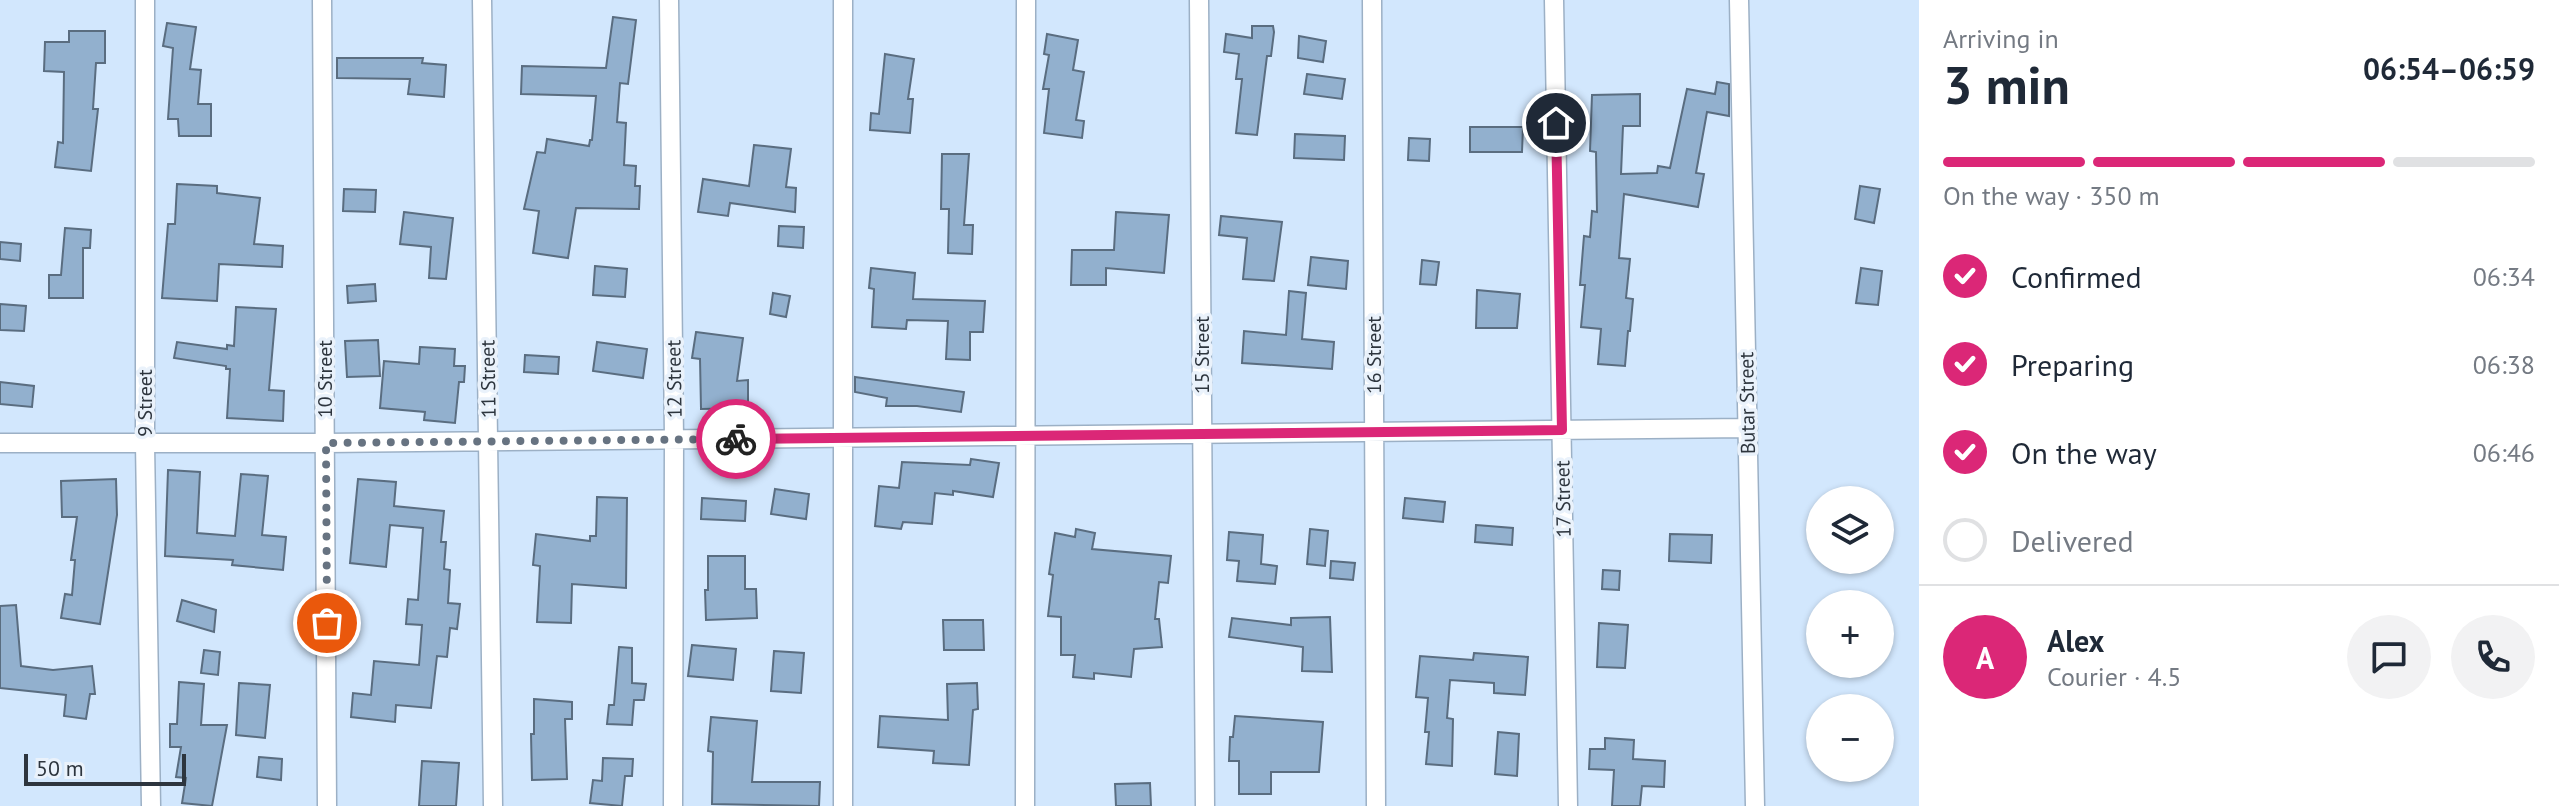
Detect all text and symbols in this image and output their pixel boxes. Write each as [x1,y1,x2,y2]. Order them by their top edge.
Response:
text: Arriving in [1943,22,2059,55]
text: 06:54–06:59 [2363,49,2535,88]
text: 3 min [1943,51,2070,118]
pin [1522,89,1590,157]
icon: home [1534,101,1578,145]
text: On the way · 350 m [1943,179,2160,212]
icon: check [1943,254,1987,298]
text: Confirmed [2011,257,2142,296]
text: 06:34 [2473,260,2535,293]
street label: 15 Street [1189,316,1215,394]
street label: 16 Street [1361,316,1387,394]
street label: 11 Street [474,339,502,418]
street label: 12 Street [660,339,688,418]
street label: 10 Street [312,340,338,418]
icon: check [1943,342,1987,386]
text: Preparing [2011,345,2134,384]
text: 06:38 [2473,348,2535,381]
street label: Butar Street [1733,351,1761,454]
street label: 9 Street [132,369,158,437]
courier [696,399,776,479]
icon: bike [714,417,758,461]
icon: check [1943,430,1987,474]
text: On the way [2011,433,2157,472]
text: 06:46 [2473,436,2535,469]
street label: 17 Street [1549,460,1577,538]
map controls [1806,486,1894,782]
button: layers [1806,486,1894,574]
text: Delivered [2011,521,2134,560]
pin [293,589,361,657]
button: + [1806,590,1894,678]
icon: bag [305,601,349,645]
button: chat [2347,615,2431,699]
button: phone [2451,615,2535,699]
text: Alex [2047,621,2104,660]
text: A [1976,638,1994,677]
text: Courier · 4.5 [2047,660,2181,693]
button: − [1806,694,1894,782]
scale bar [24,750,186,786]
text: 50 m [36,754,84,782]

